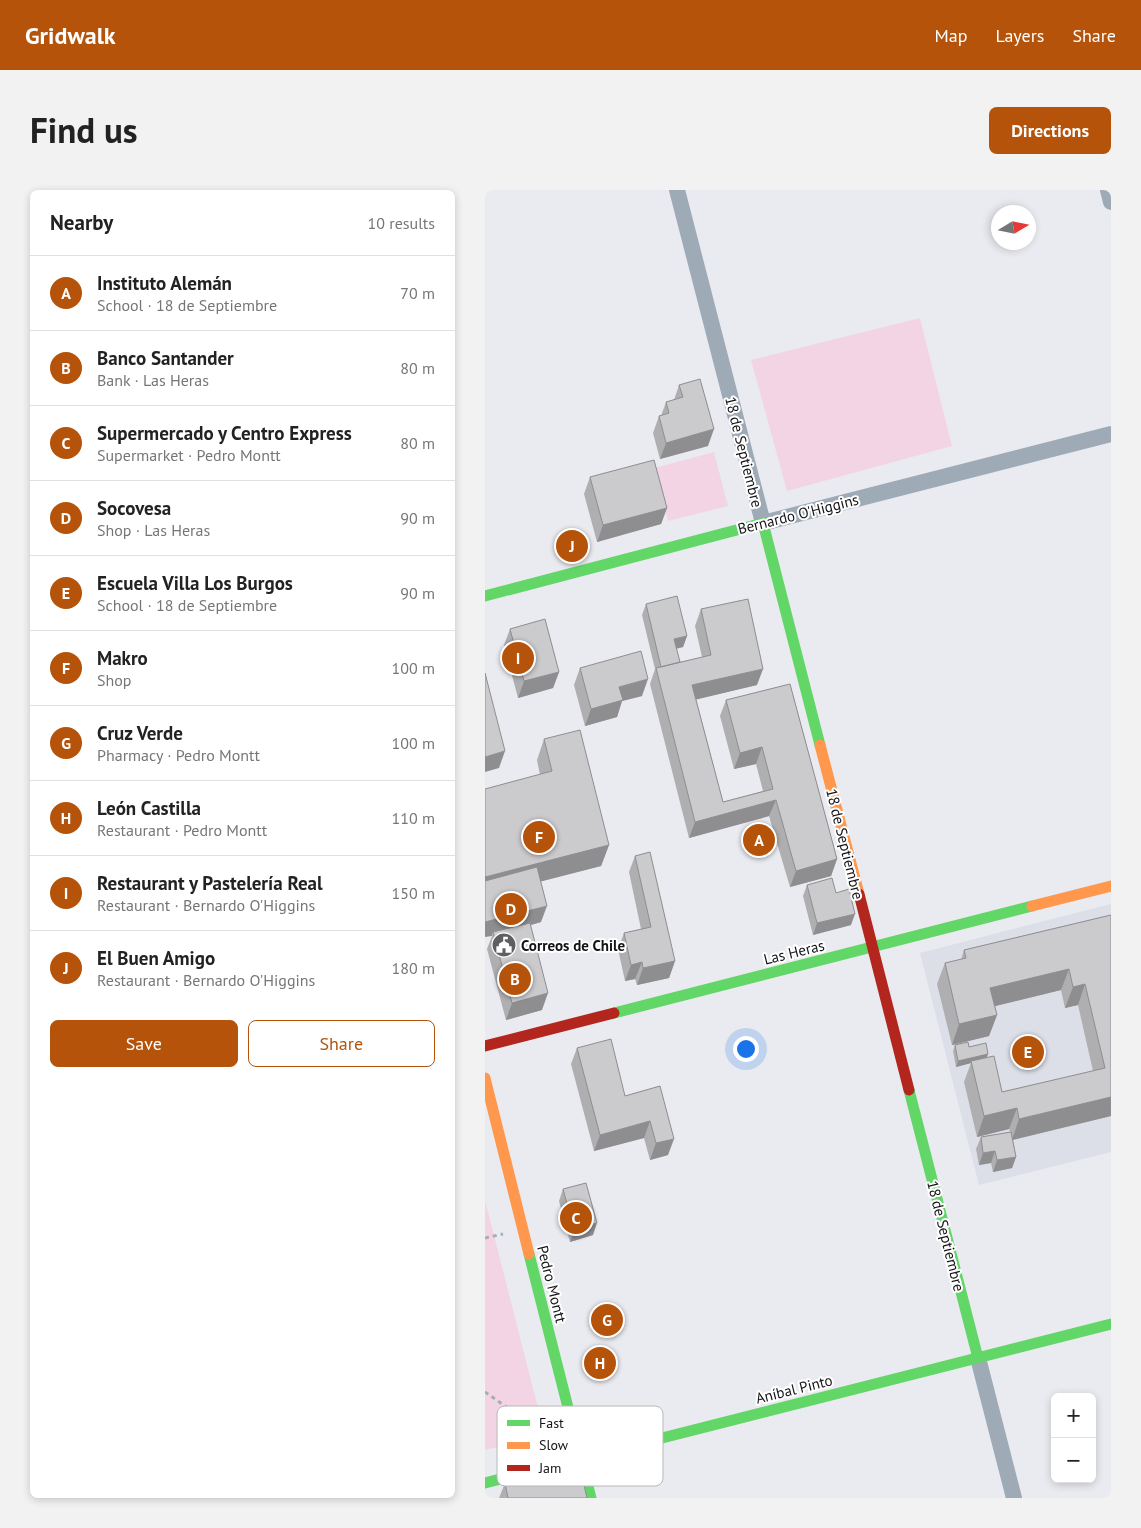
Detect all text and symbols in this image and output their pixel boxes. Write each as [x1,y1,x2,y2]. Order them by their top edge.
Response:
text: Gridwalk [25,20,115,51]
text: Map [935,24,967,47]
text: Layers [995,24,1044,47]
text: Share [1072,24,1116,47]
text: Find us [30,107,138,153]
button: Directions [989,107,1111,154]
north arrow [991,205,1036,250]
text: Nearby [50,209,113,236]
text: 10 results [368,213,435,233]
text: Instituto Alemán [97,271,232,295]
text: A [61,283,71,303]
text: 70 m [400,283,435,303]
text: School · 18 de Septiembre [97,295,277,315]
text: Banco Santander [97,346,234,370]
text: B [61,358,71,378]
text: 80 m [400,358,435,378]
text: Bank · Las Heras [97,370,209,390]
street label: 18 de Septiembre [721,395,767,509]
text: Supermercado y Centro Express [97,421,352,445]
text: C [62,433,70,453]
text: 80 m [400,433,435,453]
text: Supermarket · Pedro Montt [97,445,281,465]
street label: Bernardo O'Higgins [736,490,860,538]
text: Socovesa [97,496,171,520]
text: D [61,508,71,528]
text: 90 m [400,508,435,528]
text: Shop · Las Heras [97,520,210,540]
pin: J [556,527,588,565]
text: Escuela Villa Los Burgos [97,571,293,595]
text: E [62,583,70,603]
text: 90 m [400,583,435,603]
text: School · 18 de Septiembre [97,595,277,615]
pin: I [502,639,534,677]
text: Makro [97,646,148,670]
text: F [62,658,70,678]
text: 100 m [392,658,435,678]
text: Shop [97,670,131,690]
text: Cruz Verde [97,721,183,745]
text: G [61,733,71,753]
text: 100 m [392,733,435,753]
text: Pharmacy · Pedro Montt [97,745,260,765]
street label: 18 de Septiembre [822,787,868,901]
text: León Castilla [97,796,201,820]
text: H [61,808,71,828]
text: 110 m [392,808,435,828]
pin: F [523,818,555,856]
text: Restaurant · Pedro Montt [97,820,267,840]
pin: A [743,821,775,859]
text: Restaurant y Pastelería Real [97,871,323,895]
text: I [64,883,68,903]
text: 150 m [392,883,435,903]
pin: D [495,890,527,928]
text: Restaurant · Bernardo O'Higgins [97,895,315,915]
public building icon: Correos de Chile [491,932,517,958]
street label: Las Heras [762,935,826,969]
place label: Correos de Chile [521,936,625,955]
text: El Buen Amigo [97,946,215,970]
text: J [63,958,69,978]
text: 180 m [392,958,435,978]
pin: B [499,960,531,998]
text: Restaurant · Bernardo O'Higgins [97,970,315,990]
button: Save [50,1020,238,1067]
button: Share [248,1020,435,1067]
pin: E [1012,1033,1044,1071]
your location [733,1036,759,1062]
street label: 18 de Septiembre [923,1179,969,1293]
pin: C [560,1199,592,1237]
street label: Pedro Montt [533,1243,571,1325]
pin: G [591,1301,623,1339]
pin: H [584,1344,616,1382]
street label: Aníbal Pinto [754,1370,834,1408]
map controls [1051,1393,1096,1483]
button: + [1051,1393,1096,1438]
legend [497,1406,663,1486]
text: Fast [539,1414,564,1432]
text: Slow [539,1436,569,1454]
button: − [1051,1438,1096,1483]
text: Jam [538,1459,561,1477]

